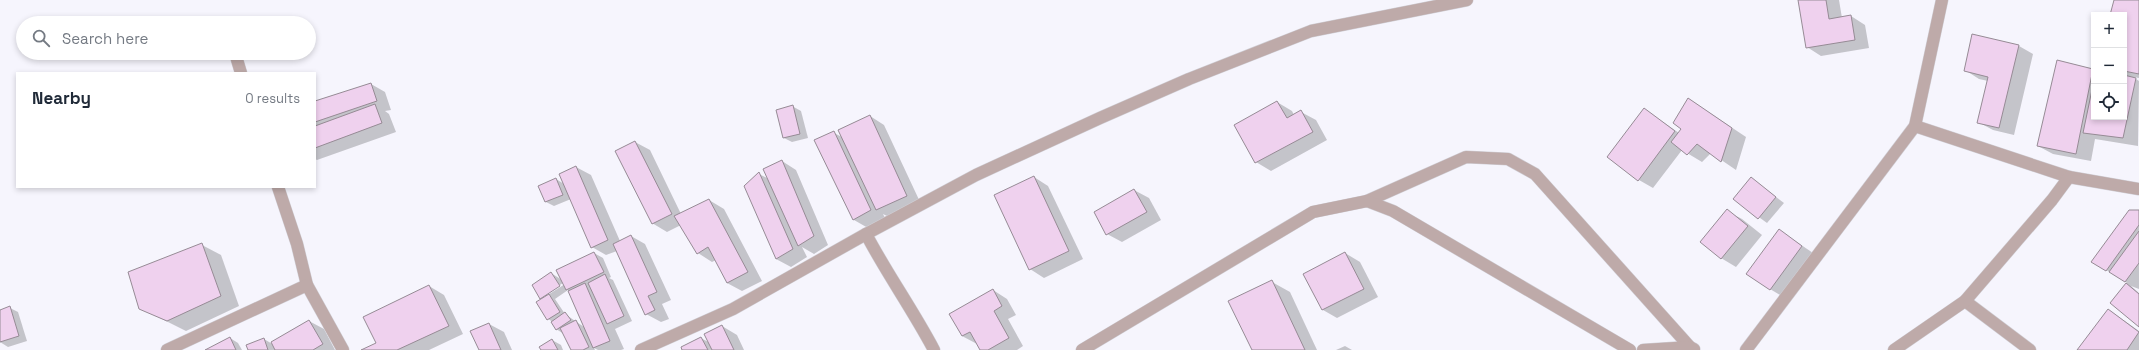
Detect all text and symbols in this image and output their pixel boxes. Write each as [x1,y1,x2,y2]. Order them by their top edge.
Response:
map controls [2091,12,2127,120]
button: + [2091,12,2127,48]
search box [16,16,316,60]
icon: search [30,27,52,49]
text: Search here [62,29,148,48]
button: − [2091,48,2127,84]
button: locate [2091,84,2127,120]
text: Nearby [32,87,91,109]
text: 0 results [245,90,300,107]

